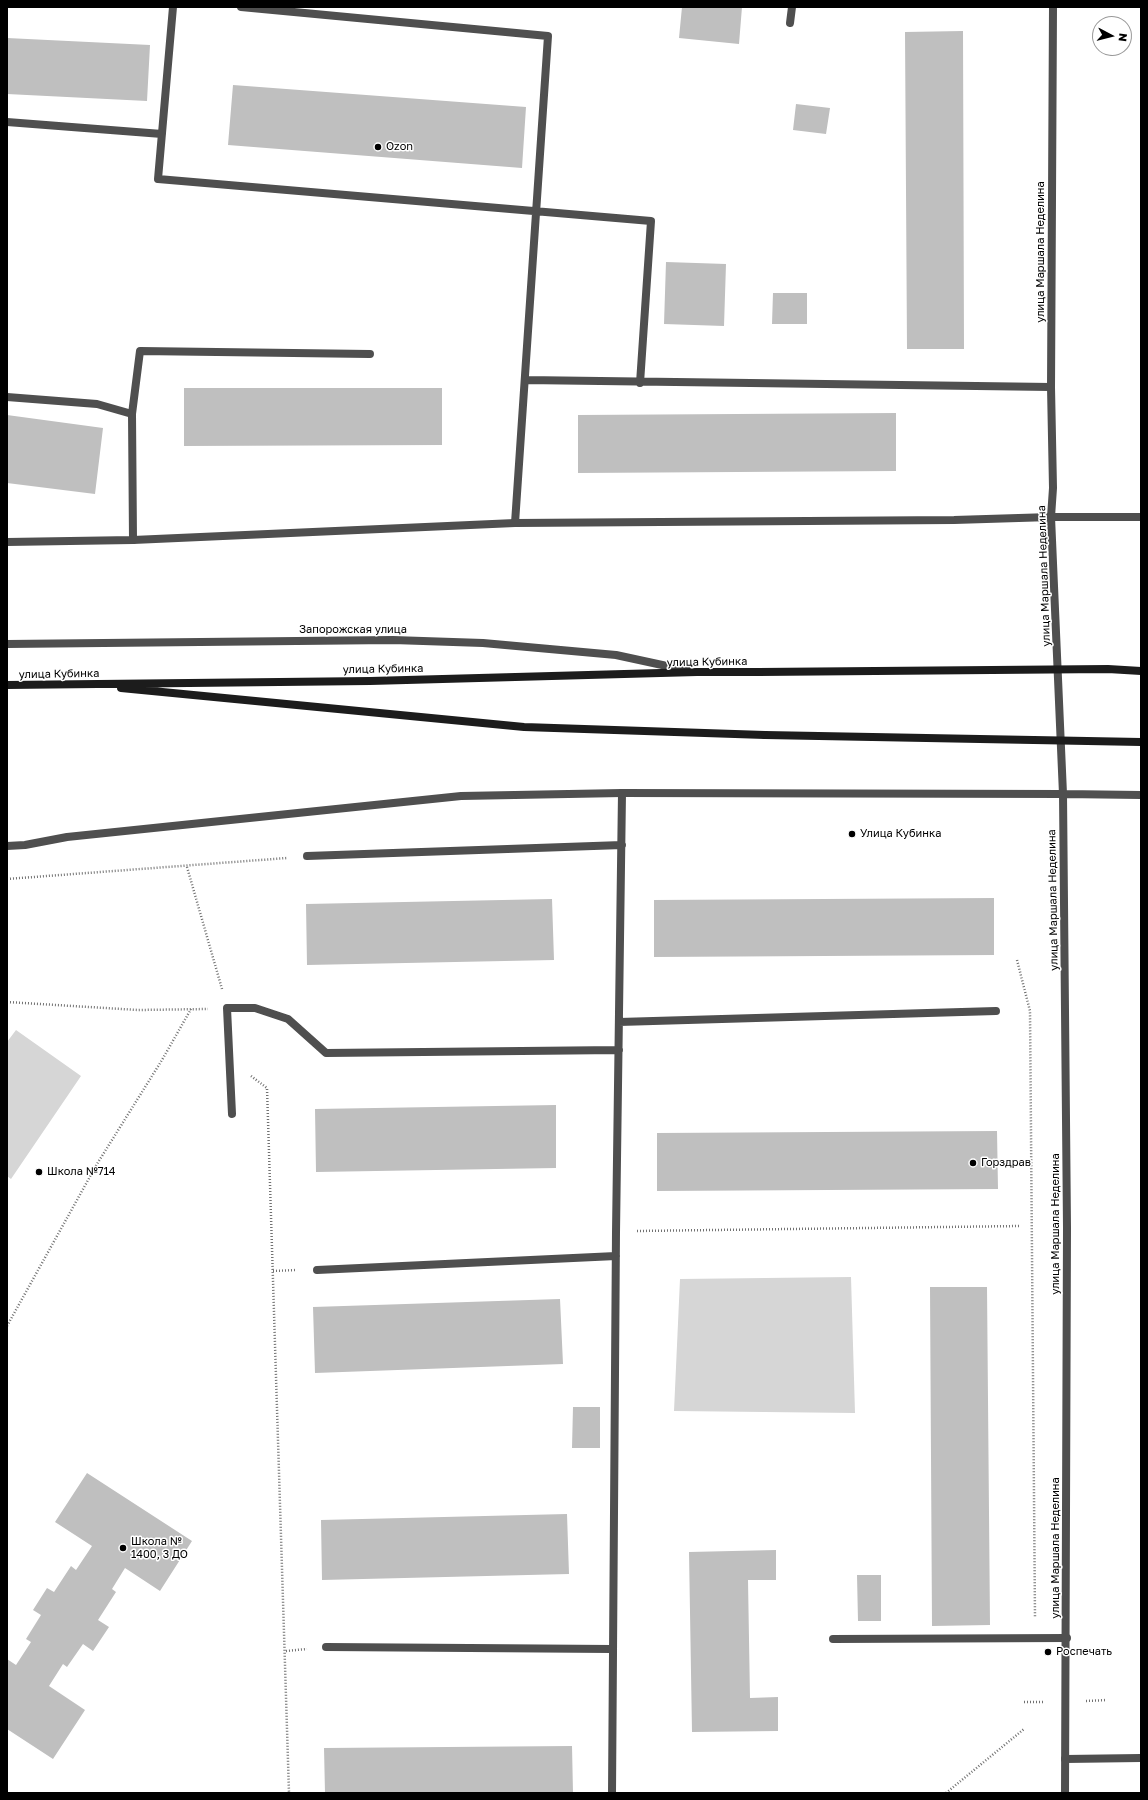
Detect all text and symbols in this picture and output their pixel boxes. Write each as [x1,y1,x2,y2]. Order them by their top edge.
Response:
north arrow [1092,16,1132,56]
text: N [1116,32,1130,42]
place label: Ozon [386,140,413,154]
marker: Ozon [373,142,383,152]
street label: улица Маршала Неделина [1034,181,1048,323]
street label: улица Маршала Неделина [1035,505,1053,647]
street label: Запорожская улица [299,623,407,637]
street label: улица Кубинка [666,655,748,669]
street label: улица Кубинка [342,662,424,676]
street label: улица Кубинка [18,667,100,681]
place label: Улица Кубинка [860,827,941,841]
marker: Улица Кубинка [847,829,857,839]
street label: улица Маршала Неделина [1045,829,1061,971]
street label: улица Маршала Неделина [1049,1153,1063,1295]
place label: Горздрав [981,1156,1031,1170]
marker: Горздрав [968,1158,978,1168]
place label: Школа №714 [47,1165,116,1179]
marker: Школа №714 [34,1167,44,1177]
street label: улица Маршала Неделина [1049,1477,1063,1619]
place label: Школа № 1400, 3 ДО [131,1535,188,1561]
marker: Школа № 1400, 3 ДО [118,1543,128,1553]
place label: Роспечать [1056,1645,1112,1659]
marker: Роспечать [1043,1647,1053,1657]

